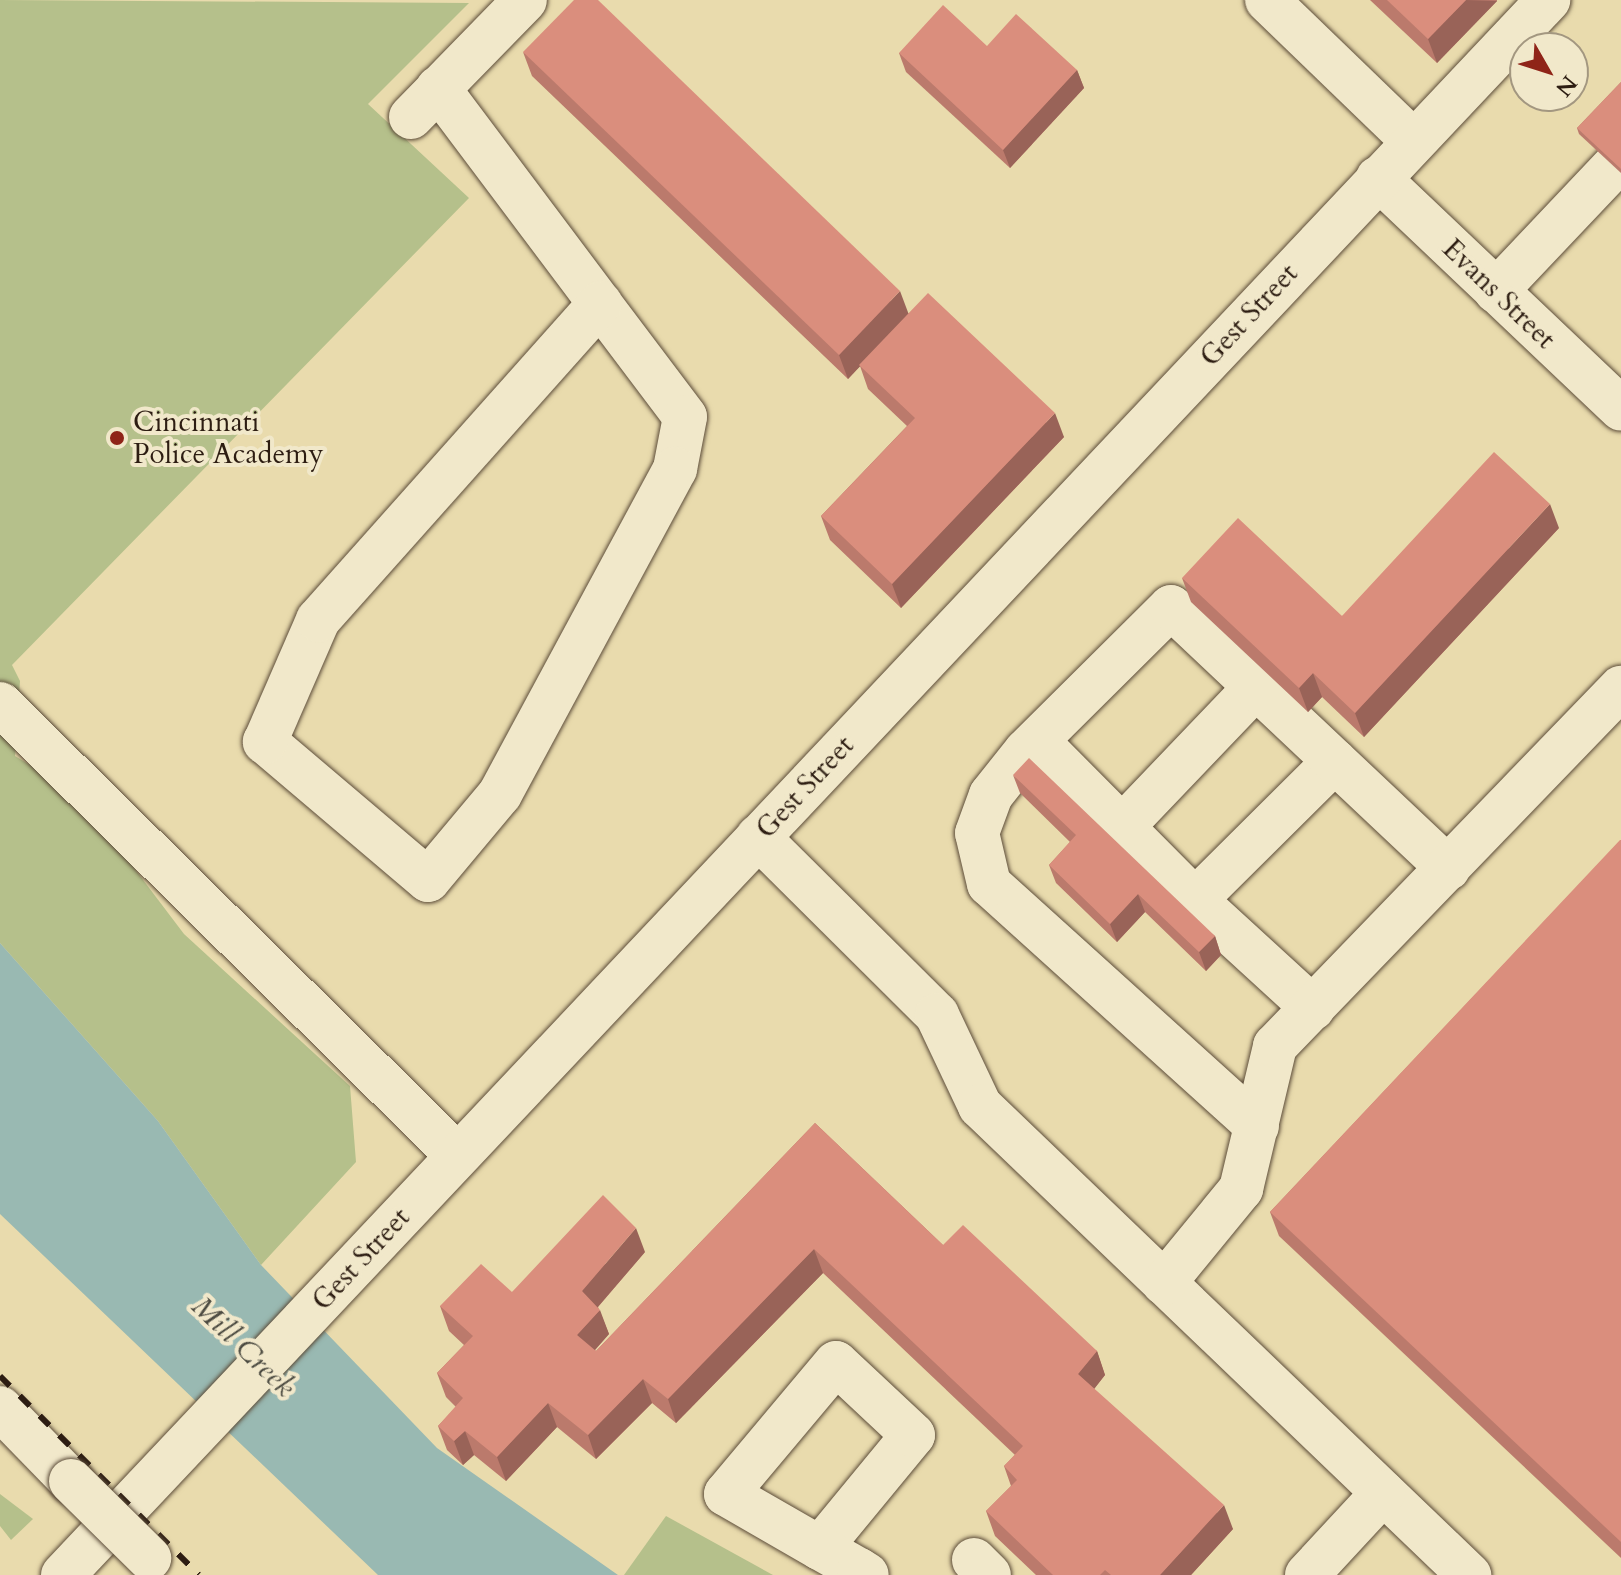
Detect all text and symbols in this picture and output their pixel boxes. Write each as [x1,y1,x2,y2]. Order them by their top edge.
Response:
north arrow [1509,32,1589,112]
text: N [1548,69,1584,103]
street label: Evans Street [1436,232,1562,356]
street label: Gest Street [1193,257,1305,373]
place label: Cincinnati Police Academy [133,405,324,471]
marker: Cincinnati Police Academy [108,429,126,447]
street label: Gest Street [749,729,861,845]
street label: Gest Street [305,1201,417,1317]
water label: Mill Creek [184,1289,302,1405]

